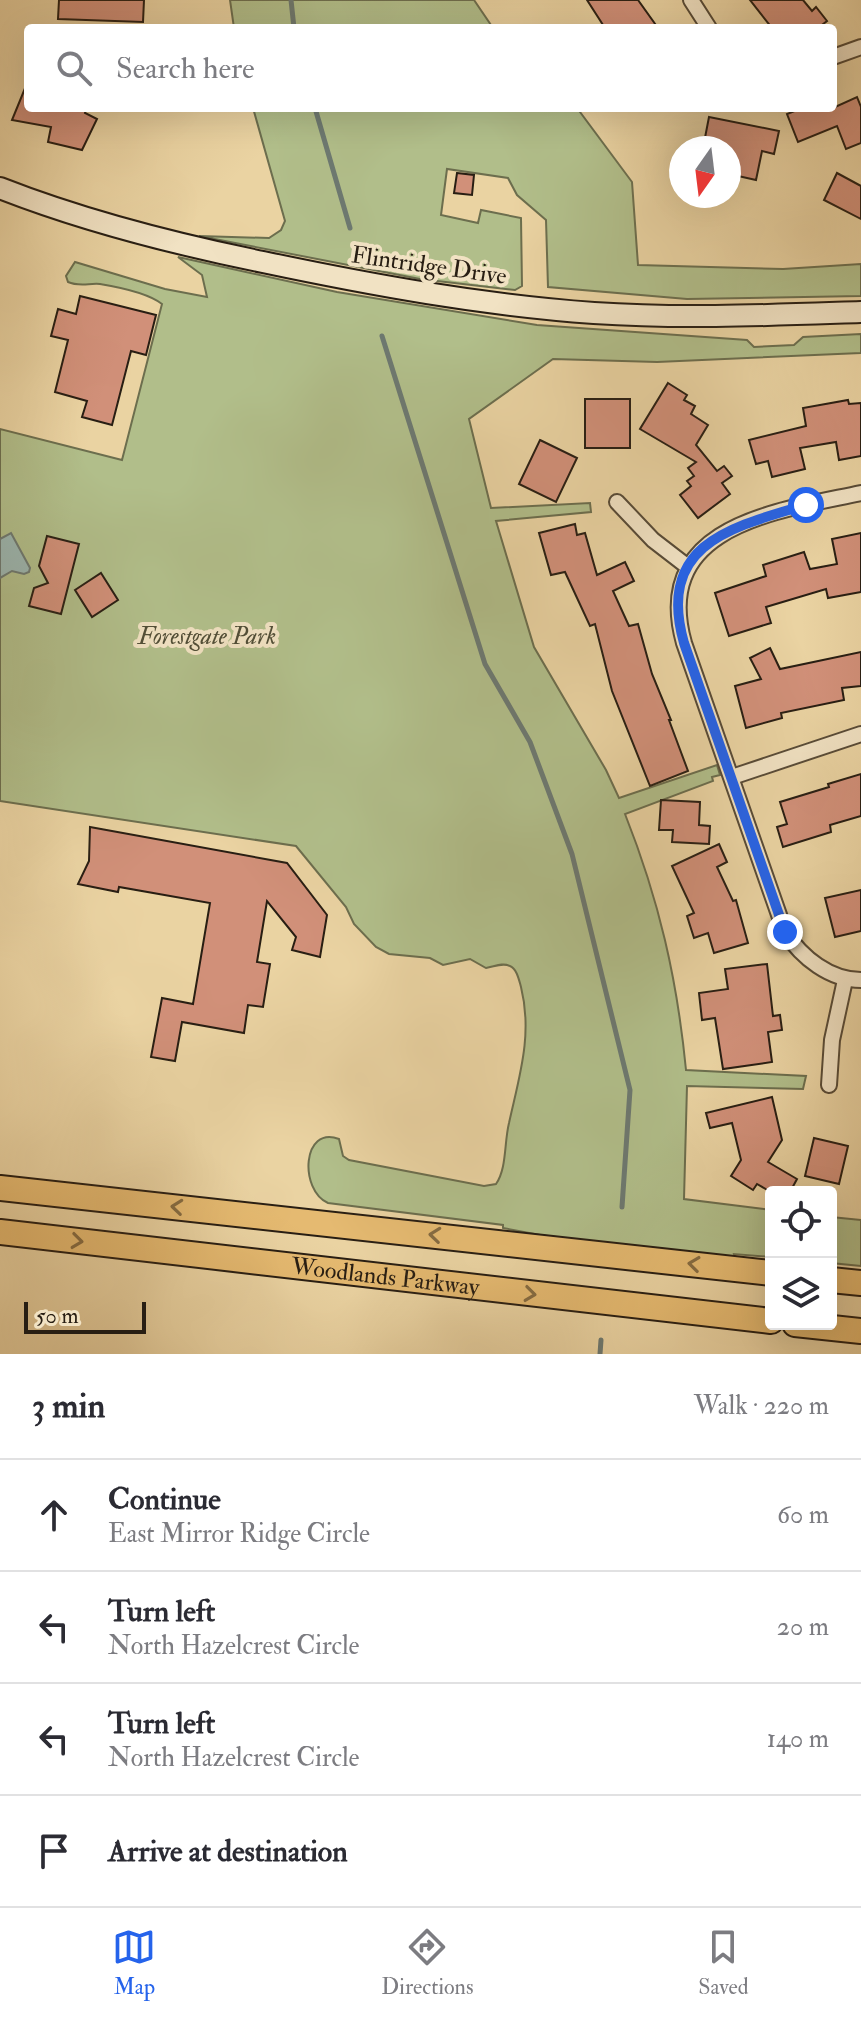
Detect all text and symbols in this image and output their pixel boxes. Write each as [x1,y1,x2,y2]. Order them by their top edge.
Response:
search box [24,24,837,112]
icon: search [52,46,96,90]
text: Search here [116,50,255,87]
north arrow [669,136,741,208]
street label: Flintridge Drive [349,239,509,292]
route start [788,487,824,523]
park label: Forestgate Park [137,621,276,652]
route end [767,914,803,950]
map controls [765,1186,837,1330]
button: locate [765,1186,837,1258]
one-way arrow [170,1199,184,1216]
one-way arrow [428,1227,441,1244]
one-way arrow [71,1232,84,1249]
street label: Woodlands Parkway [289,1251,482,1303]
one-way arrow [687,1255,700,1272]
button: layers [765,1258,837,1330]
one-way arrow [524,1286,537,1303]
scale bar [24,1298,146,1334]
text: 50 m [36,1302,78,1330]
text: 3 min [32,1385,105,1428]
text: Walk · 220 m [694,1390,829,1422]
text: Continue [108,1481,221,1518]
icon: ahead [32,1493,76,1537]
text: 60 m [777,1499,829,1531]
text: East Mirror Ridge Circle [108,1518,370,1550]
text: Turn left [108,1593,215,1630]
icon: left [32,1605,76,1649]
text: 20 m [777,1611,829,1643]
text: North Hazelcrest Circle [108,1630,359,1662]
text: Turn left [108,1705,215,1742]
icon: left [32,1717,76,1761]
text: 140 m [767,1723,829,1755]
text: North Hazelcrest Circle [108,1742,359,1774]
icon: arrive [32,1829,76,1873]
text: Arrive at destination [108,1833,348,1870]
tab: Map [112,1925,156,2001]
tab: Directions [381,1925,474,2001]
tab: Saved [698,1925,749,2001]

